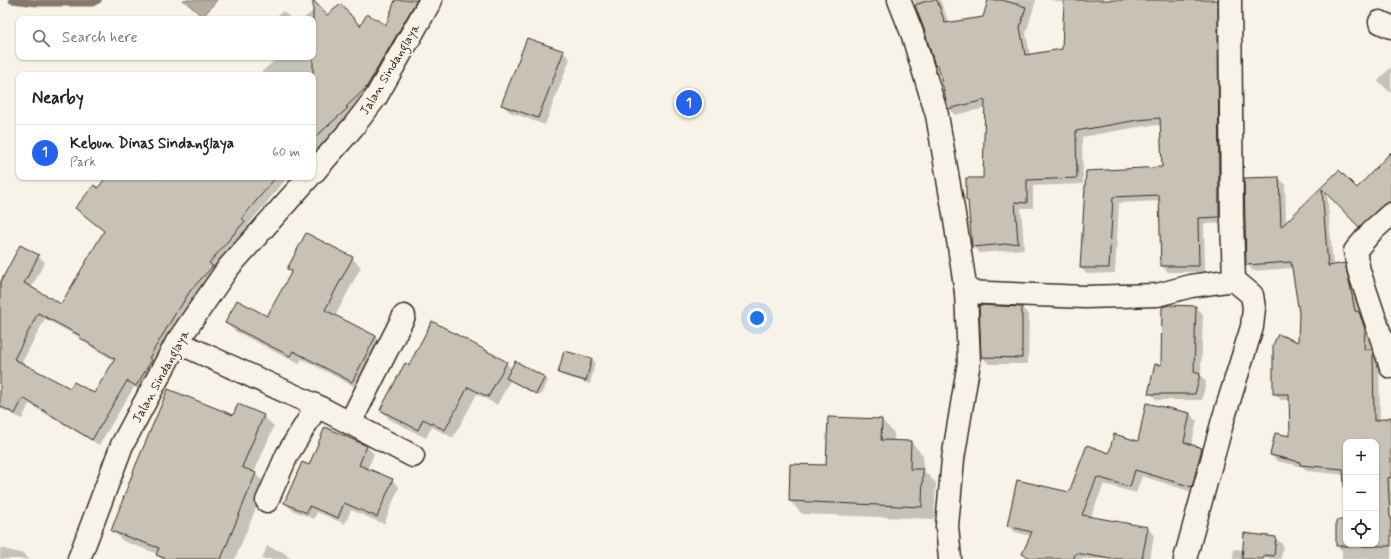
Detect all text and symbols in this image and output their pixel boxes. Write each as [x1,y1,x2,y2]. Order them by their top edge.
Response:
search box [16,16,316,60]
street label: Jalan Sindanglaya [356,21,426,120]
icon: search [30,27,52,49]
text: Search here [62,28,138,48]
text: Nearby [32,87,84,109]
pin: 1 [676,88,702,118]
text: Kebun Dinas Sindanglaya [70,134,234,154]
text: 1 [42,144,48,161]
text: 60 m [272,144,300,161]
text: Park [70,154,96,171]
your location [747,308,767,328]
street label: Jalan Sindanglaya [129,327,196,427]
map controls [1343,439,1379,547]
button: + [1343,439,1379,475]
button: − [1343,475,1379,511]
button: locate [1343,511,1379,547]

